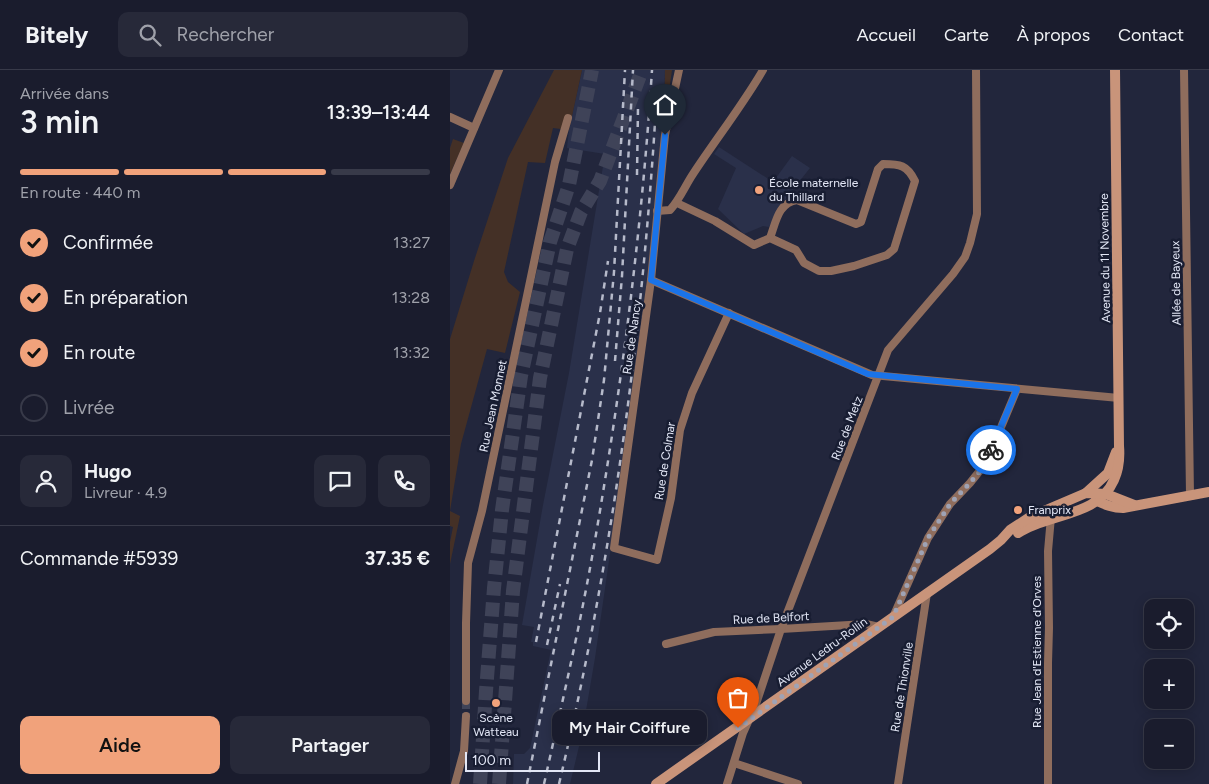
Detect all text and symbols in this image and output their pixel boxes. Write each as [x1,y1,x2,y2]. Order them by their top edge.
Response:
search box [118,12,468,57]
text: Bitely [25,20,88,49]
icon: search [136,21,164,49]
text: Rechercher [176,23,274,46]
text: Accueil [856,24,916,46]
text: Carte [944,24,989,46]
text: À propos [1017,24,1090,46]
text: Contact [1118,24,1184,46]
text: Arrivée dans [20,84,109,103]
pin [644,84,686,135]
icon: home [651,91,679,119]
text: 13:39–13:44 [327,101,430,124]
text: 3 min [20,103,99,141]
place label: École maternelle du Thillard [769,176,859,204]
text: En route · 440 m [20,183,140,202]
marker: École maternelle du Thillard [753,184,765,196]
street label: Avenue du 11 Novembre [1097,193,1113,323]
icon: check [20,229,48,257]
text: Confirmée [63,231,153,254]
text: 13:27 [393,233,430,252]
street label: Allée de Bayeux [1168,240,1184,325]
icon: check [20,284,48,312]
text: En préparation [63,286,188,309]
text: 13:28 [392,288,430,307]
street label: Rue de Nancy [620,298,644,375]
icon: check [20,339,48,367]
text: En route [63,341,135,364]
text: 13:32 [393,343,430,362]
street label: Rue Jean Monnet [476,358,510,453]
street label: Rue de Metz [828,394,866,462]
text: Livrée [63,396,114,419]
street label: Rue de Colmar [652,421,678,501]
courier [966,425,1016,475]
icon: bike [977,436,1005,464]
button: person [20,455,72,507]
button: chat [314,455,366,507]
button: phone [378,455,430,507]
text: Hugo [84,460,132,483]
text: Livreur · 4.9 [84,483,167,502]
place label: Franprix [1028,503,1071,517]
marker: Franprix [1012,504,1024,516]
text: Commande #5939 [20,547,178,570]
text: 37.35 € [365,547,430,570]
street label: Rue Jean d'Estienne d'Orves [1030,576,1044,728]
map controls [1144,599,1194,769]
button: locate [1144,599,1194,649]
street label: Rue de Belfort [732,609,810,627]
street label: Avenue Ledru-Rollin [774,614,870,690]
street label: Rue de Thionville [888,641,916,733]
button: + [1144,659,1194,709]
pin [717,677,759,728]
icon: bag [724,684,752,712]
marker: Scène Watteau [490,697,502,709]
callout: My Hair Coiffure [553,710,708,746]
place label: Scène Watteau [473,711,519,739]
button: Aide [20,716,220,774]
button: Partager [230,716,430,774]
text: My Hair Coiffure [569,718,690,737]
button: − [1144,719,1194,769]
scale bar [465,749,600,772]
text: 100 m [472,752,511,769]

